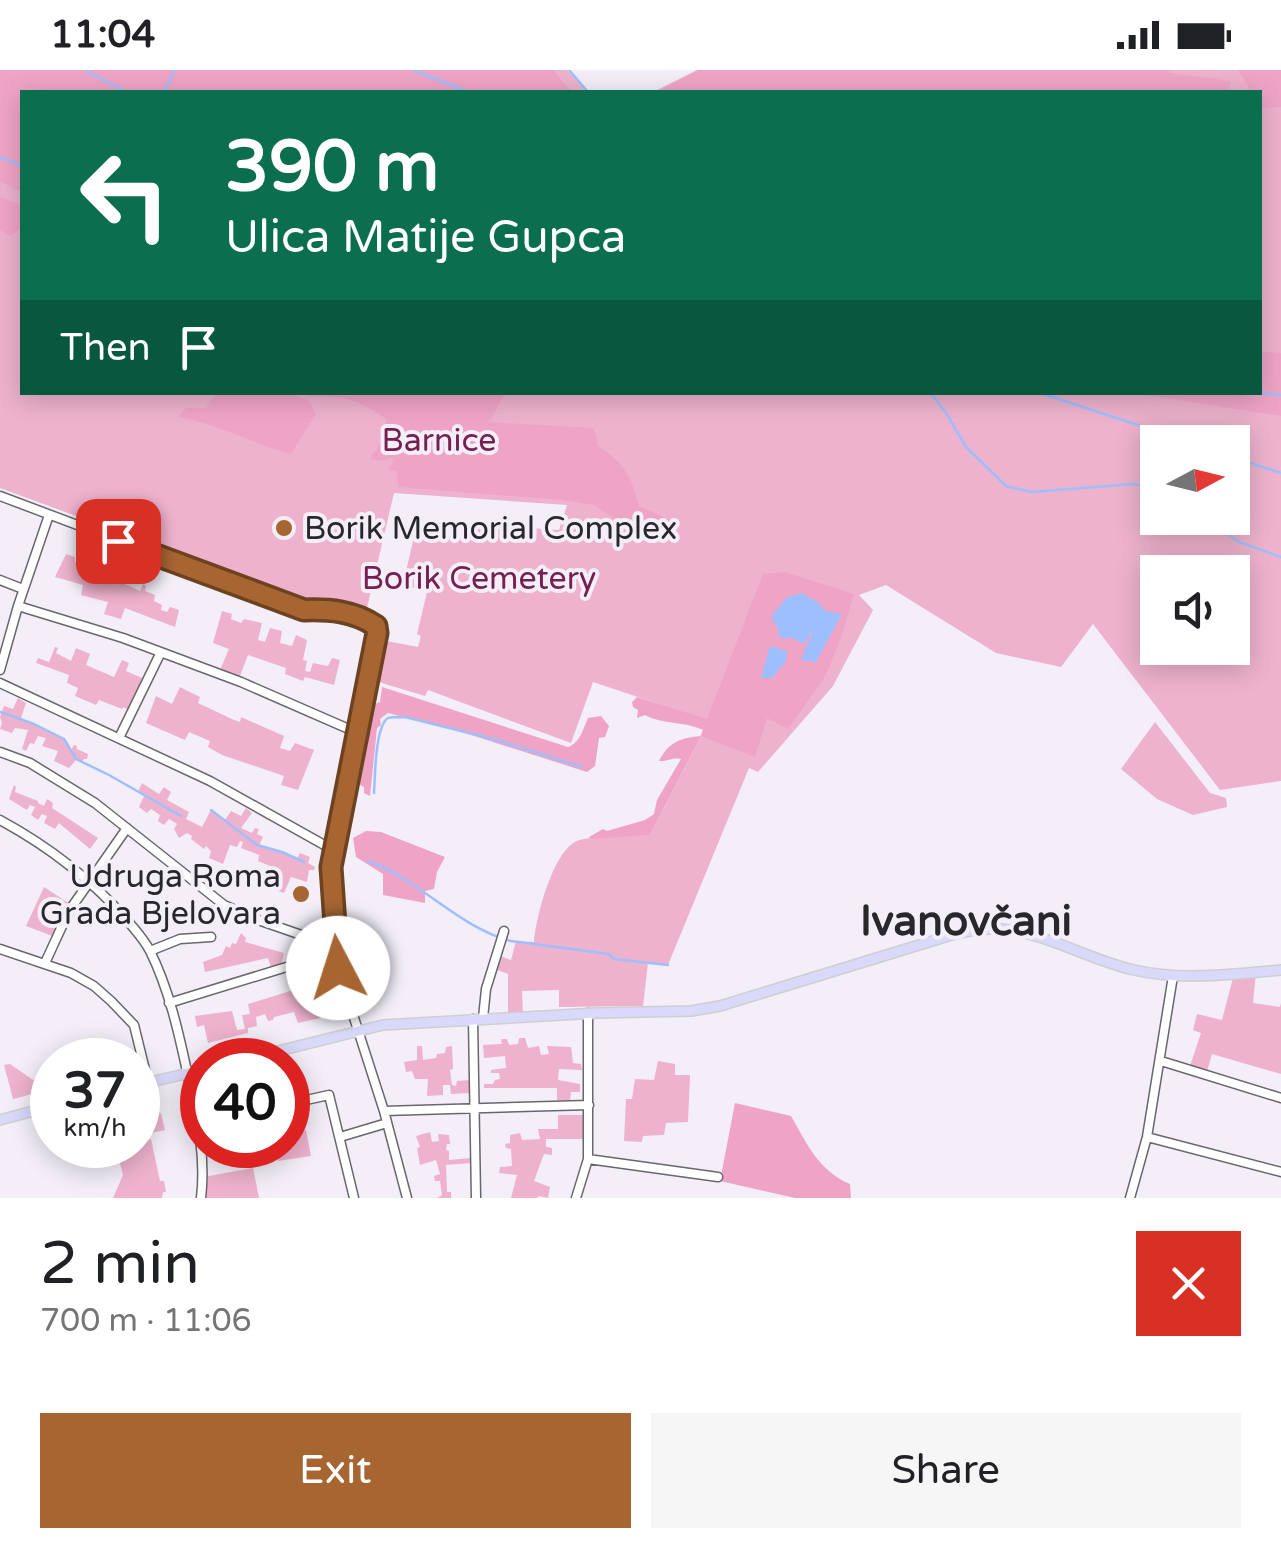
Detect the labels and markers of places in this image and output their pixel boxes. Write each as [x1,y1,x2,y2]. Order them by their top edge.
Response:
pin [76,499,161,584]
place label: Borik Memorial Complex [304,510,677,548]
marker: Borik Memorial Complex [273,517,295,539]
place label: Udruga Roma Grada Bjelovara [40,858,281,933]
marker: Udruga Roma Grada Bjelovara [290,883,312,905]

